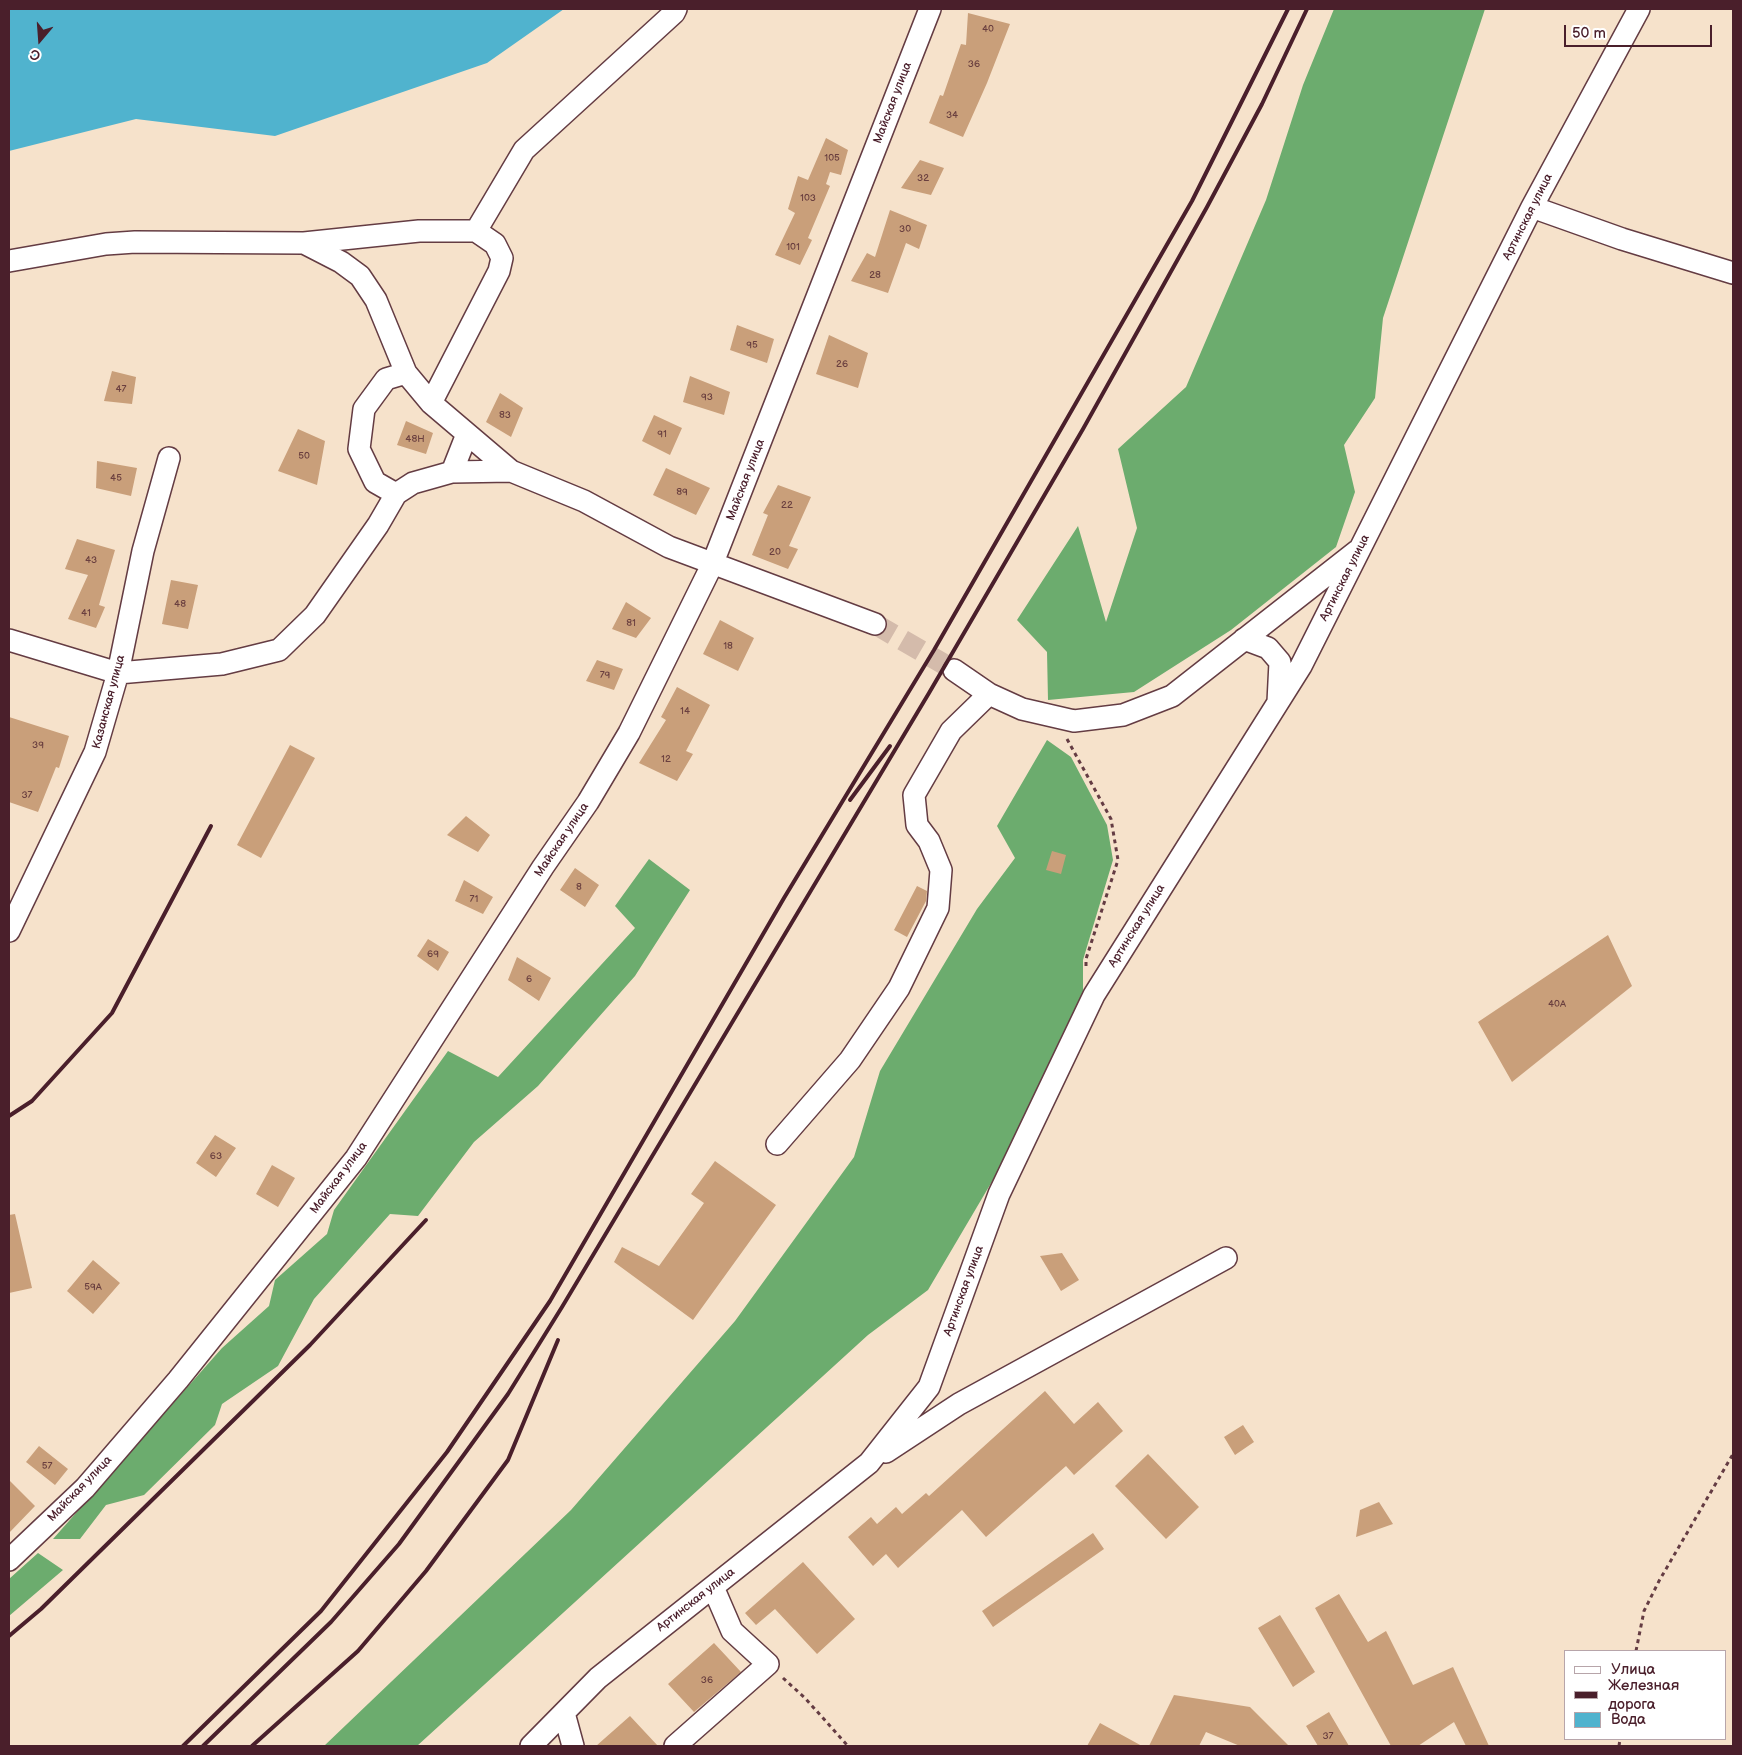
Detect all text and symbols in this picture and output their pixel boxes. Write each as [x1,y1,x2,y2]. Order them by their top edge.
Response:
north arrow [15,15,65,65]
scale bar [1567,15,1714,47]
house number: 40 [982,23,994,35]
text: 50 m [1572,24,1606,43]
text: С [28,45,42,64]
house number: 36 [968,58,980,70]
street label: Майская улица [871,60,915,146]
house number: 34 [946,109,958,121]
house number: 105 [824,152,840,164]
street label: Артинская улица [1500,171,1556,263]
house number: 32 [917,172,929,184]
house number: 103 [800,192,816,204]
house number: 30 [899,223,911,235]
house number: 101 [786,241,800,253]
house number: 28 [869,269,881,281]
house number: 95 [746,339,758,351]
house number: 26 [836,358,848,370]
house number: 47 [115,383,127,395]
house number: 93 [701,391,713,403]
house number: 83 [499,409,511,421]
house number: 91 [657,428,667,440]
house number: 48Н [405,433,425,445]
street label: Майская улица [724,437,768,523]
house number: 50 [298,450,310,462]
house number: 45 [110,472,122,484]
house number: 89 [676,486,688,498]
house number: 22 [781,499,793,511]
street label: Артинская улица [1317,532,1373,624]
house number: 20 [769,546,781,558]
house number: 43 [85,554,97,566]
house number: 48 [174,598,186,610]
house number: 41 [81,607,91,619]
house number: 81 [626,617,636,629]
house number: 18 [723,640,733,652]
street label: Казанская улица [90,653,128,751]
house number: 79 [600,669,610,681]
house number: 14 [680,705,690,717]
house number: 39 [32,739,44,751]
house number: 12 [661,753,671,765]
house number: 37 [21,789,33,801]
street label: Майская улица [532,800,592,880]
house number: 8 [576,881,582,893]
street label: Артинская улица [1106,882,1168,970]
house number: 71 [470,893,478,905]
house number: 69 [427,948,439,960]
house number: 6 [526,973,532,985]
house number: 40А [1548,998,1566,1010]
street label: Майская улица [307,1139,371,1217]
house number: 63 [210,1150,222,1162]
street label: Артинская улица [941,1244,987,1338]
house number: 59А [84,1281,102,1293]
street label: Майская улица [45,1453,115,1525]
house number: 57 [42,1460,52,1472]
street label: Артинская улица [654,1565,738,1635]
legend [1564,1650,1727,1740]
text: Улица [1611,1660,1655,1679]
house number: 36 [701,1674,713,1686]
text: Железная дорога [1608,1676,1679,1714]
text: Вода [1611,1710,1646,1729]
house number: 37 [1322,1730,1334,1742]

